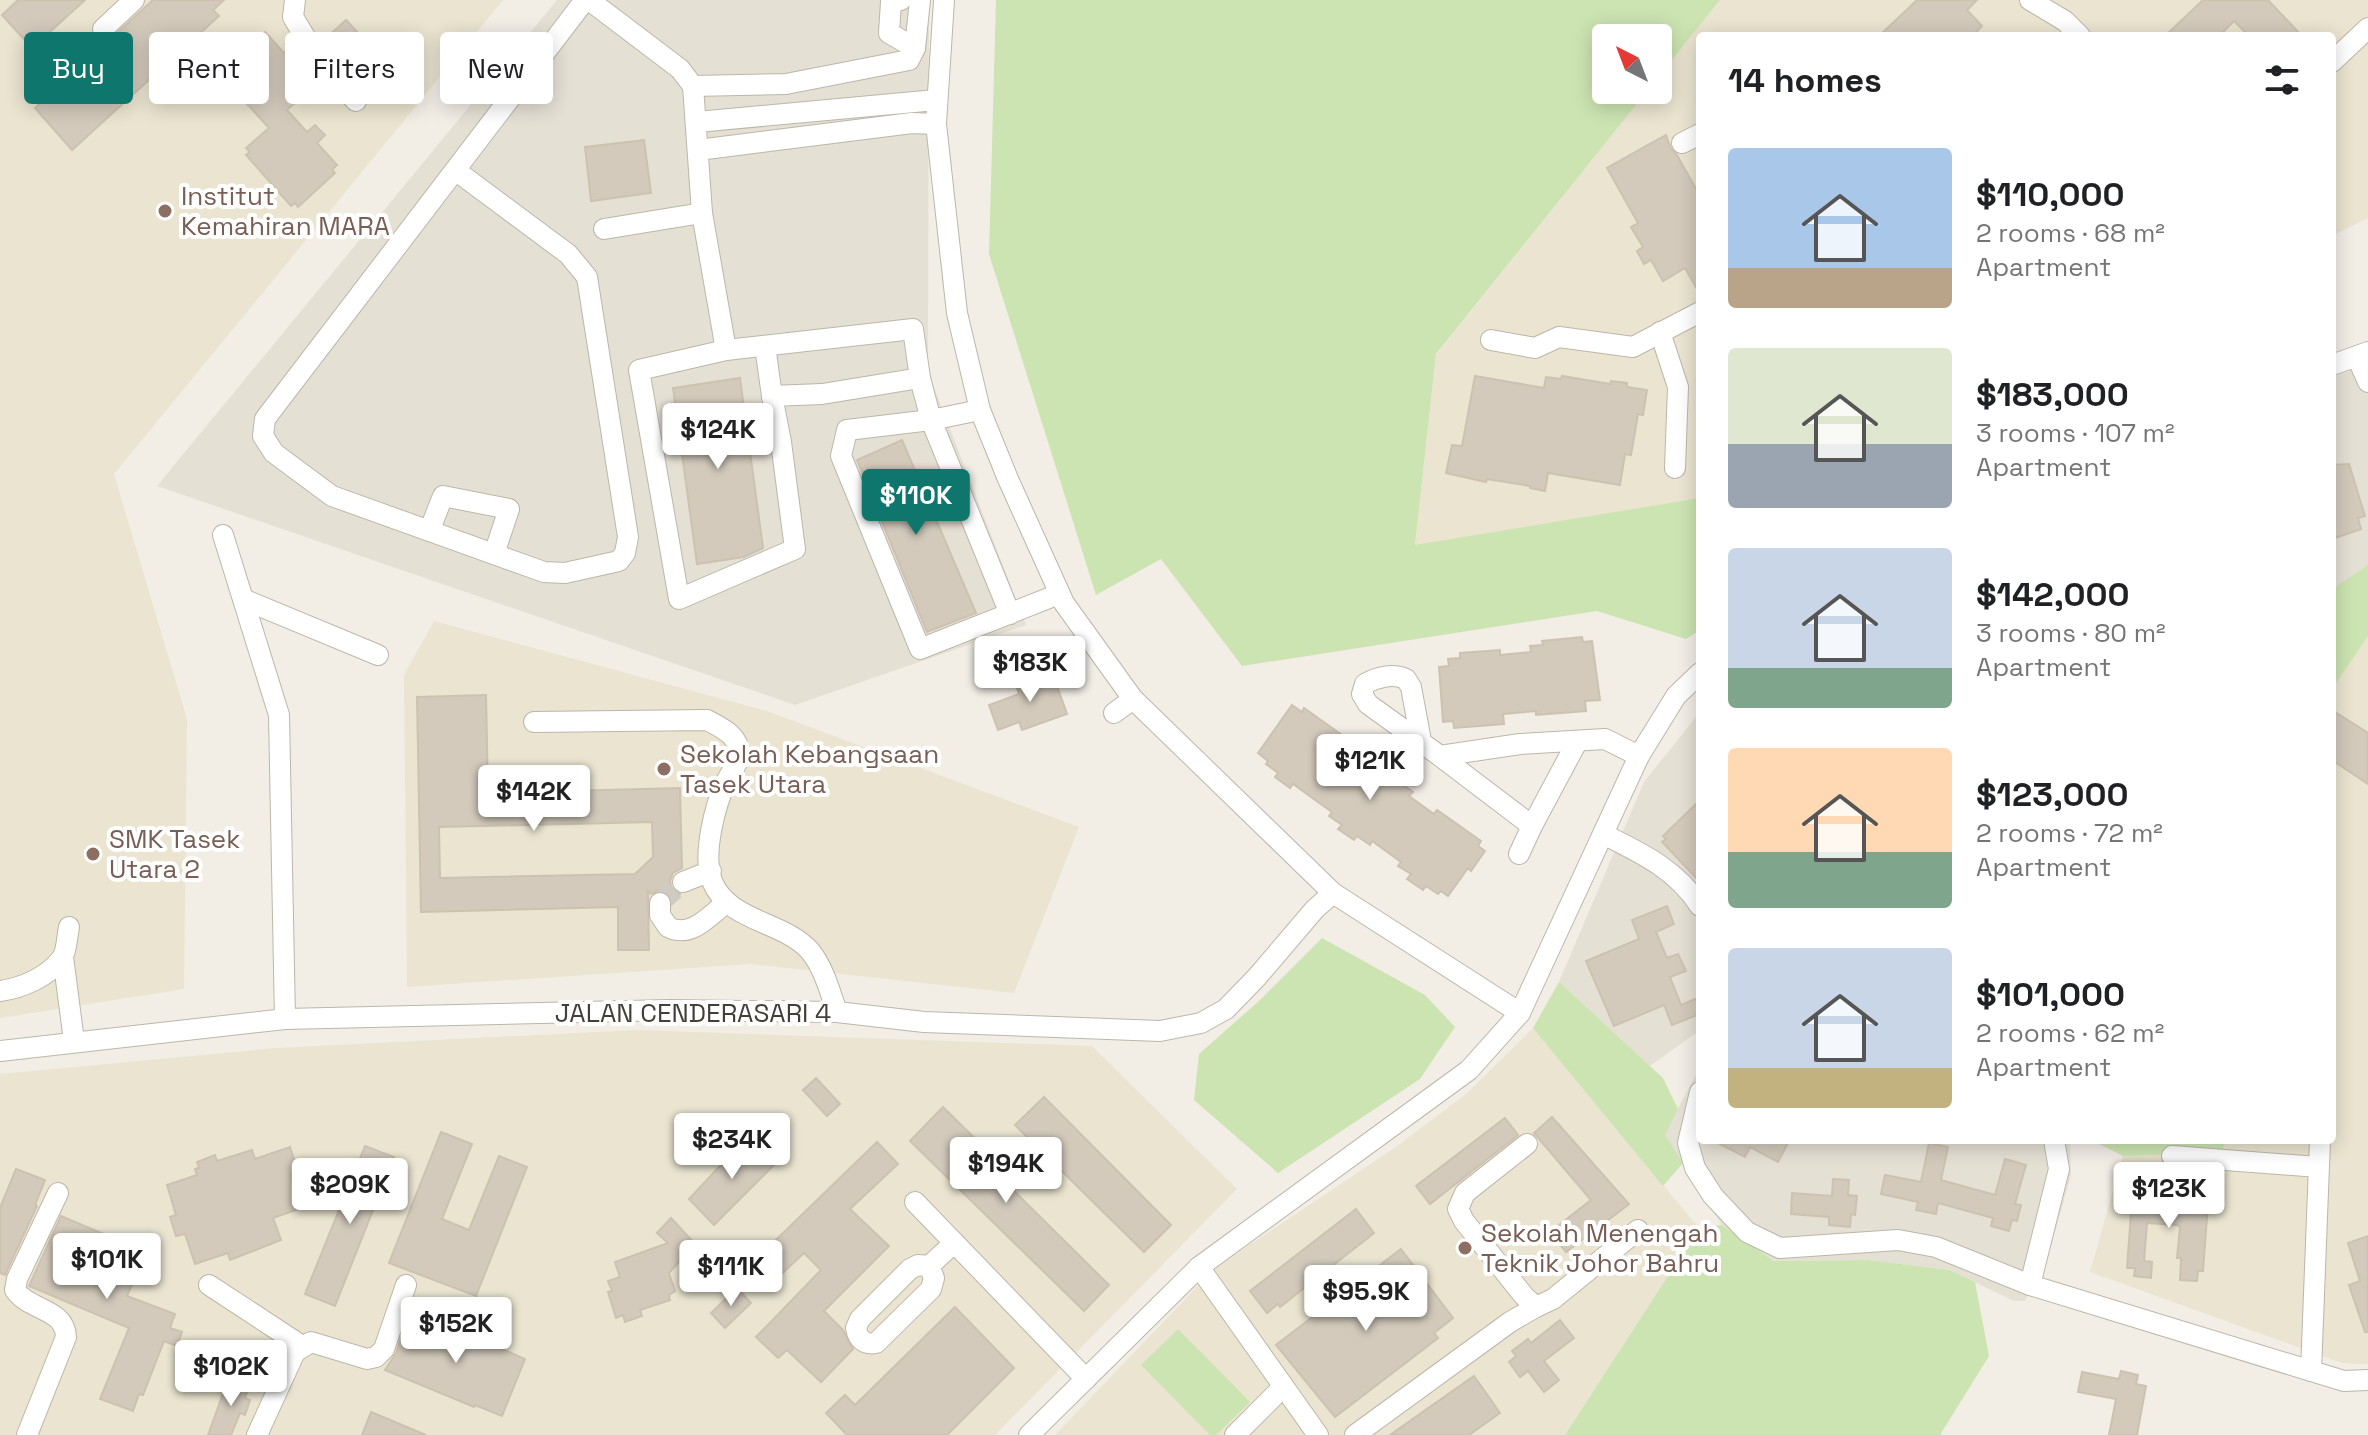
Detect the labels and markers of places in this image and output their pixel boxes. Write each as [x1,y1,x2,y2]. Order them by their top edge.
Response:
place label: Institut Kemahiran MARA [181,179,390,243]
marker: Institut Kemahiran MARA [156,202,174,220]
pin: $124K [662,403,774,471]
pin: $110K [860,469,972,537]
pin: $183K [974,636,1086,704]
pin: $121K [1314,734,1426,802]
place label: Sekolah Kebangsaan Tasek Utara [680,737,939,801]
marker: Sekolah Kebangsaan Tasek Utara [655,760,673,778]
pin: $142K [478,765,590,833]
place label: SMK Tasek Utara 2 [109,822,240,886]
marker: SMK Tasek Utara 2 [84,845,102,863]
pin: $234K [676,1113,788,1181]
pin: $194K [950,1137,1062,1205]
pin: $209K [294,1158,406,1226]
pin: $123K [2113,1162,2225,1230]
place label: Sekolah Menengah Teknik Johor Bahru [1481,1216,1719,1280]
pin: $101K [51,1233,163,1301]
marker: Sekolah Menengah Teknik Johor Bahru [1456,1239,1474,1257]
pin: $111K [675,1240,787,1308]
pin: $95.9K [1301,1265,1431,1333]
pin: $152K [400,1297,512,1365]
pin: $102K [175,1340,287,1408]

